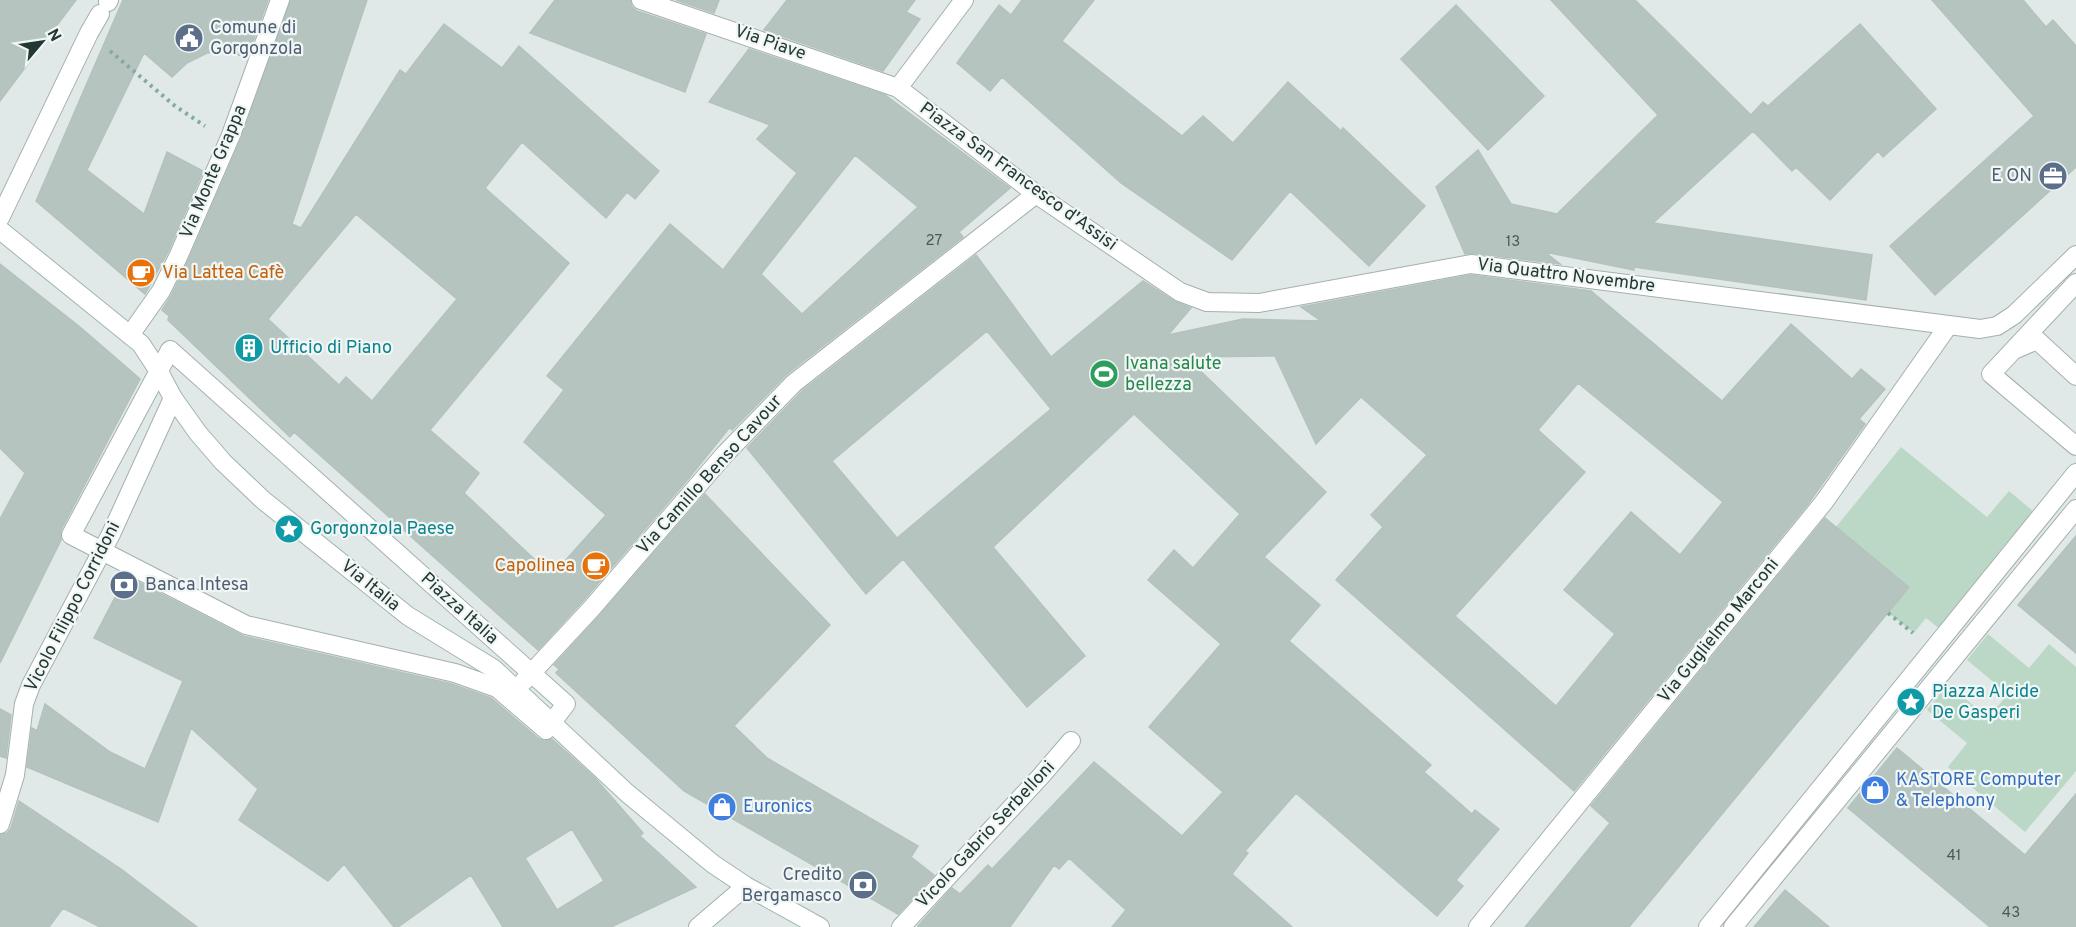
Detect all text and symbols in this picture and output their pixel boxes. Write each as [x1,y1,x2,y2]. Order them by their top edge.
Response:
north arrow [12,12,72,72]
place label: Comune di Gorgonzola [210,17,302,61]
street label: Via Piave [731,20,809,66]
public building icon: Comune di Gorgonzola [173,22,205,54]
text: N [42,26,65,46]
street label: Piazza San Francesco d'Assisi [915,98,1121,256]
street label: Via Monte Grappa [175,101,253,243]
office icon: E ON [2037,160,2069,192]
place label: E ON [1991,165,2032,188]
house number: 27 [926,232,943,251]
house number: 13 [1506,233,1520,252]
street label: Via Quattro Novembre [1476,254,1656,298]
cafe icon: Via Lattea Cafè [125,257,157,289]
place label: Via Lattea Cafè [162,262,284,285]
building icon: Ufficio di Piano [233,332,265,364]
place label: Ufficio di Piano [270,337,392,360]
place label: Ivana salute bellezza [1125,353,1221,397]
sports icon: Ivana salute bellezza [1088,358,1120,390]
street label: Via Camillo Benso Cavour [632,390,788,560]
place icon: Gorgonzola Paese [273,513,305,545]
street label: Vicolo Filippo Corridoni [20,518,126,696]
place label: Gorgonzola Paese [310,518,455,541]
cafe icon: Capolinea [580,550,612,582]
street label: Via Guglielmo Marconi [1653,554,1785,708]
street label: Via Italia [336,555,404,617]
place label: Capolinea [494,555,575,578]
street label: Piazza Italia [415,568,503,650]
bank icon: Banca Intesa [108,569,140,601]
place label: Banca Intesa [145,574,248,597]
place label: Piazza Alcide De Gasperi [1932,681,2039,725]
place icon: Piazza Alcide De Gasperi [1895,686,1927,718]
street label: Vicolo Gabrio Serbelloni [912,756,1060,914]
place label: KASTORE Computer & Telephony [1896,769,2061,813]
shop icon: KASTORE Computer & Telephony [1859,774,1891,806]
shop icon: Euronics [706,791,738,823]
place label: Euronics [743,796,813,819]
house number: 41 [1947,847,1961,866]
place label: Credito Bergamasco [741,864,842,908]
bank icon: Credito Bergamasco [847,869,879,901]
house number: 43 [2002,904,2020,923]

